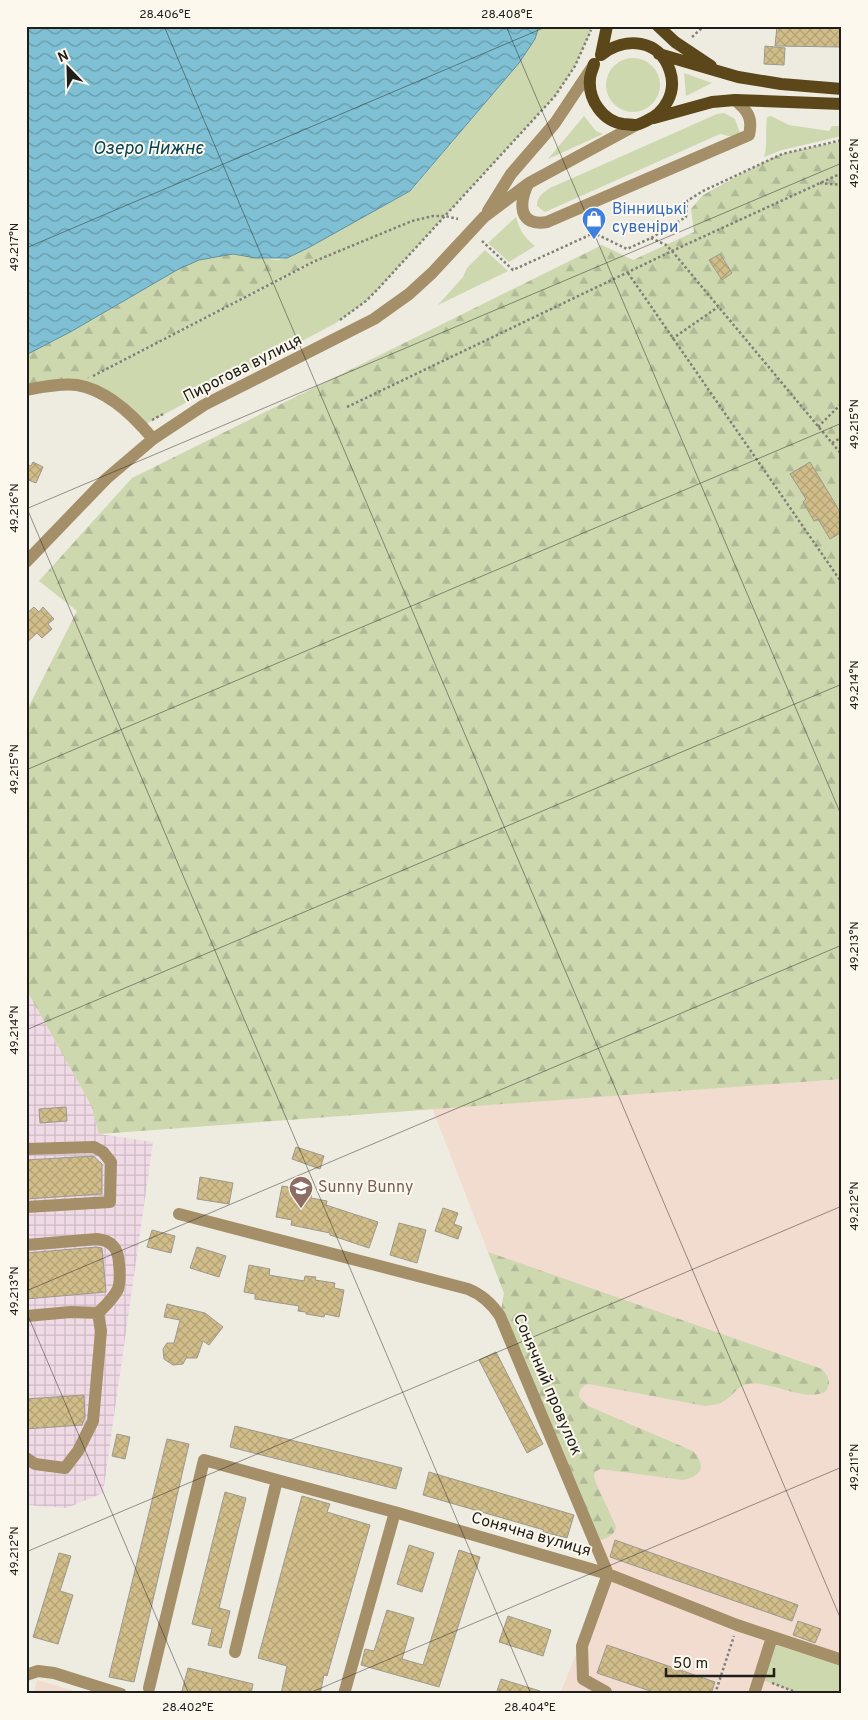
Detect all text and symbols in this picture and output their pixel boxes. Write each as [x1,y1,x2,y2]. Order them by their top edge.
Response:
text: 28.406°E [139,7,191,23]
text: 28.408°E [481,7,533,23]
north arrow [42,42,92,92]
text: N [56,48,71,67]
water label: Озеро Нижнє [93,138,204,161]
text: 49.216°N [847,138,863,188]
place label: Вінницькі сувеніри [612,200,687,238]
shop icon: Вінницькі сувеніри [581,206,607,240]
text: 49.217°N [7,223,23,271]
street label: Пирогова вулиця [180,330,306,408]
text: 49.215°N [847,399,863,449]
text: 49.216°N [7,483,23,533]
text: 49.214°N [847,660,863,710]
text: 49.215°N [7,744,23,794]
text: 49.213°N [847,921,863,971]
text: 49.214°N [7,1005,23,1055]
school or university icon: Sunny Bunny [288,1175,314,1209]
place label: Sunny Bunny [318,1178,413,1198]
text: 49.212°N [847,1181,863,1231]
text: 49.213°N [7,1266,23,1316]
street label: Сонячний провулок [508,1311,586,1459]
text: 49.211°N [847,1444,863,1490]
street label: Сонячна вулиця [469,1508,593,1562]
text: 49.212°N [7,1526,23,1576]
scale bar [666,1645,773,1677]
text: 50 m [673,1655,708,1674]
text: 28.402°E [162,1700,214,1716]
text: 28.404°E [504,1700,556,1716]

